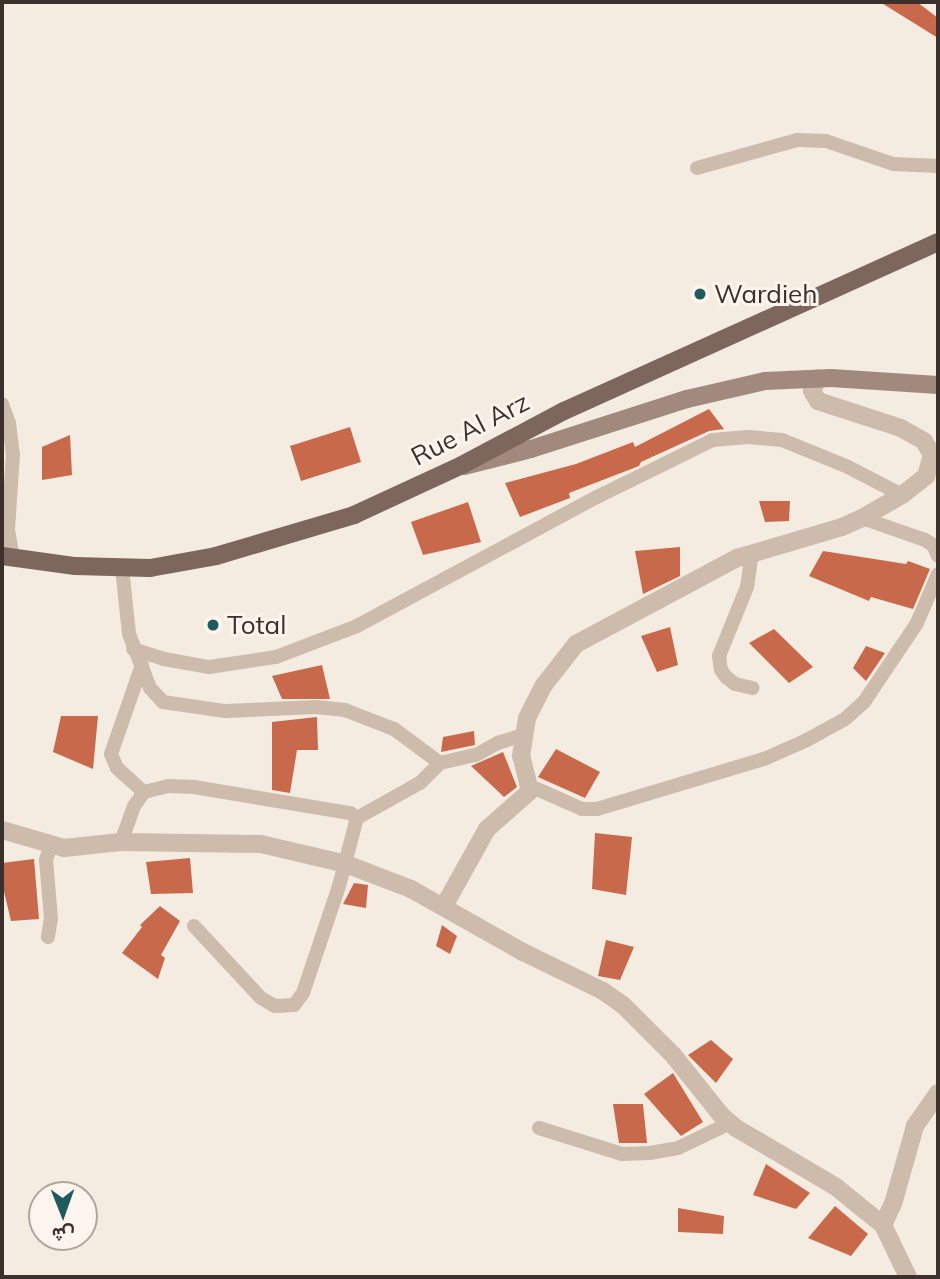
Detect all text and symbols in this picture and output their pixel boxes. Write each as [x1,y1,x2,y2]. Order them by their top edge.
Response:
place label: Wardieh [714,278,817,310]
marker: Wardieh [692,286,708,302]
street label: Rue Al Arz [406,386,534,472]
place label: Total [227,609,286,641]
marker: Total [205,617,221,633]
north arrow [28,1181,98,1251]
text: ش [52,1223,75,1247]

